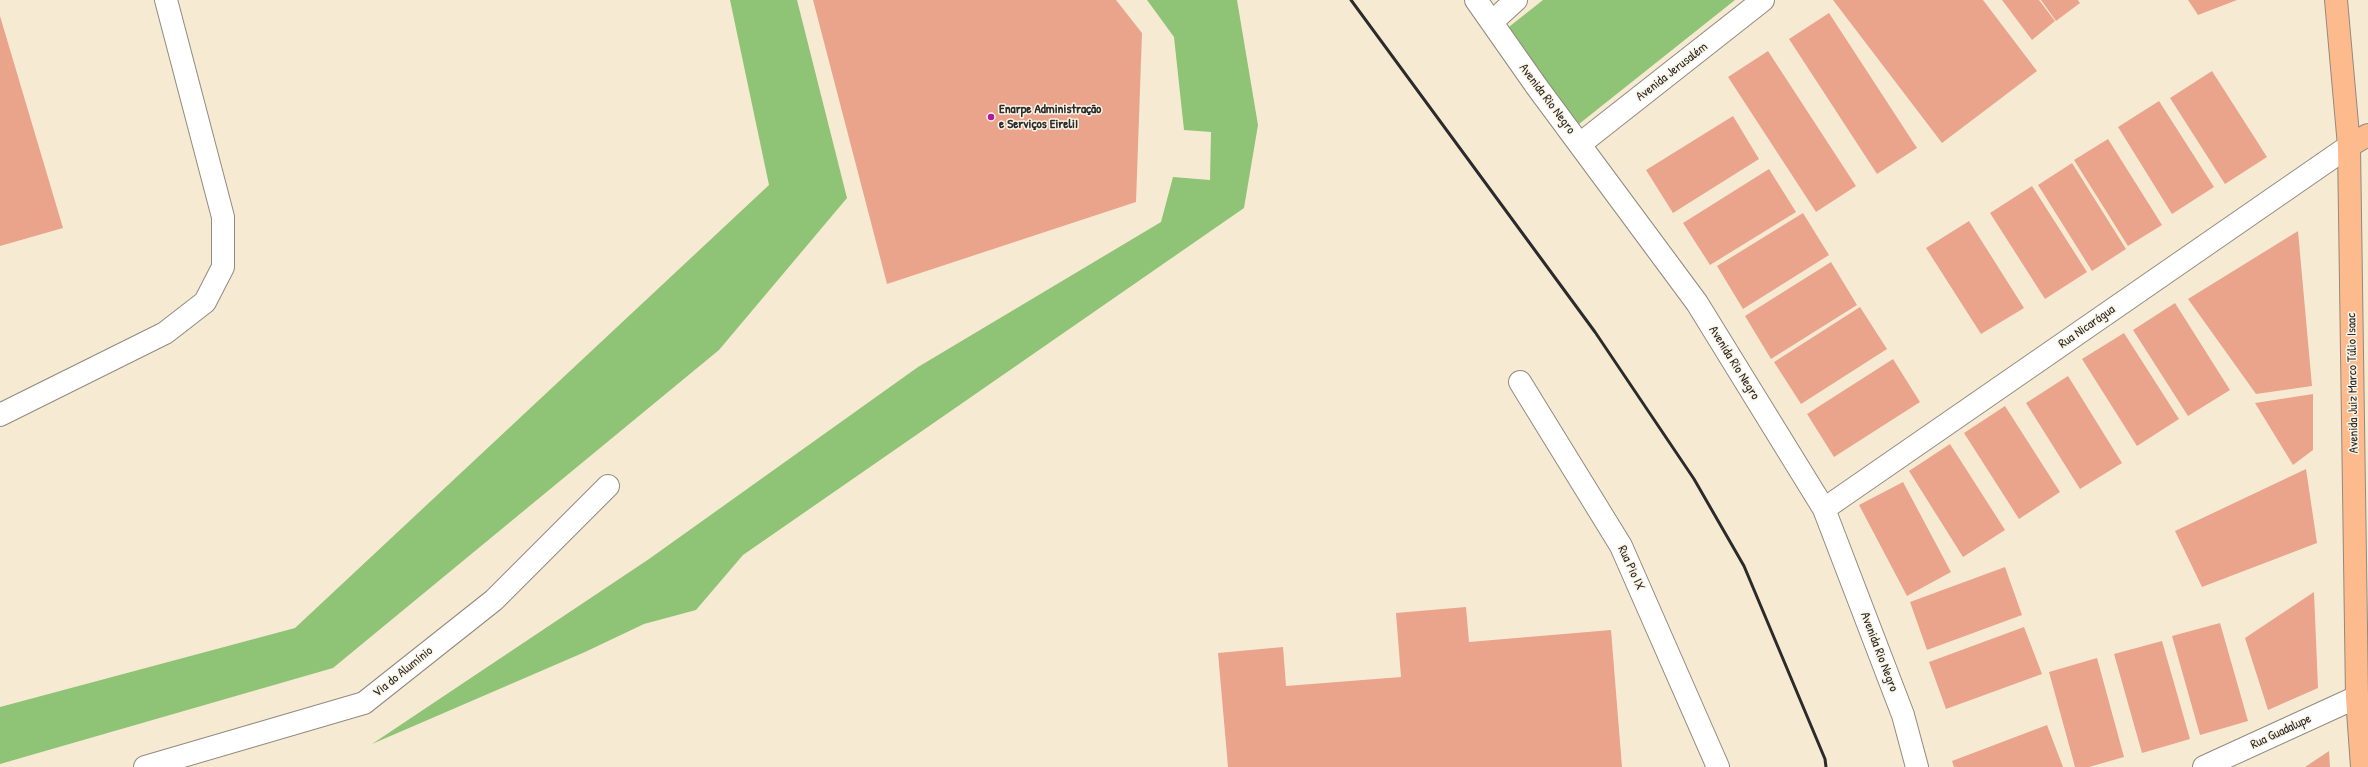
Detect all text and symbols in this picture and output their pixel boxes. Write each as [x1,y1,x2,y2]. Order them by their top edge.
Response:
street label: Avenida Jerusalém [1633,39,1711,105]
street label: Avenida Rio Negro [1516,61,1578,137]
place label: Enarpe Administração e Serviços EireliI [999,102,1101,133]
marker: Enarpe Administração e Serviços EireliI [986,112,996,122]
street label: Rua Nicarágua [2056,302,2118,352]
street label: Avenida Juiz Marco Túlio Isaac [2344,313,2362,453]
street label: Avenida Rio Negro [1705,323,1763,403]
street label: Rua Pio IX [1614,543,1648,593]
street label: Avenida Rio Negro [1857,610,1901,694]
street label: Via do Alumínio [370,643,436,701]
street label: Rua Guadalupe [2248,711,2314,753]

